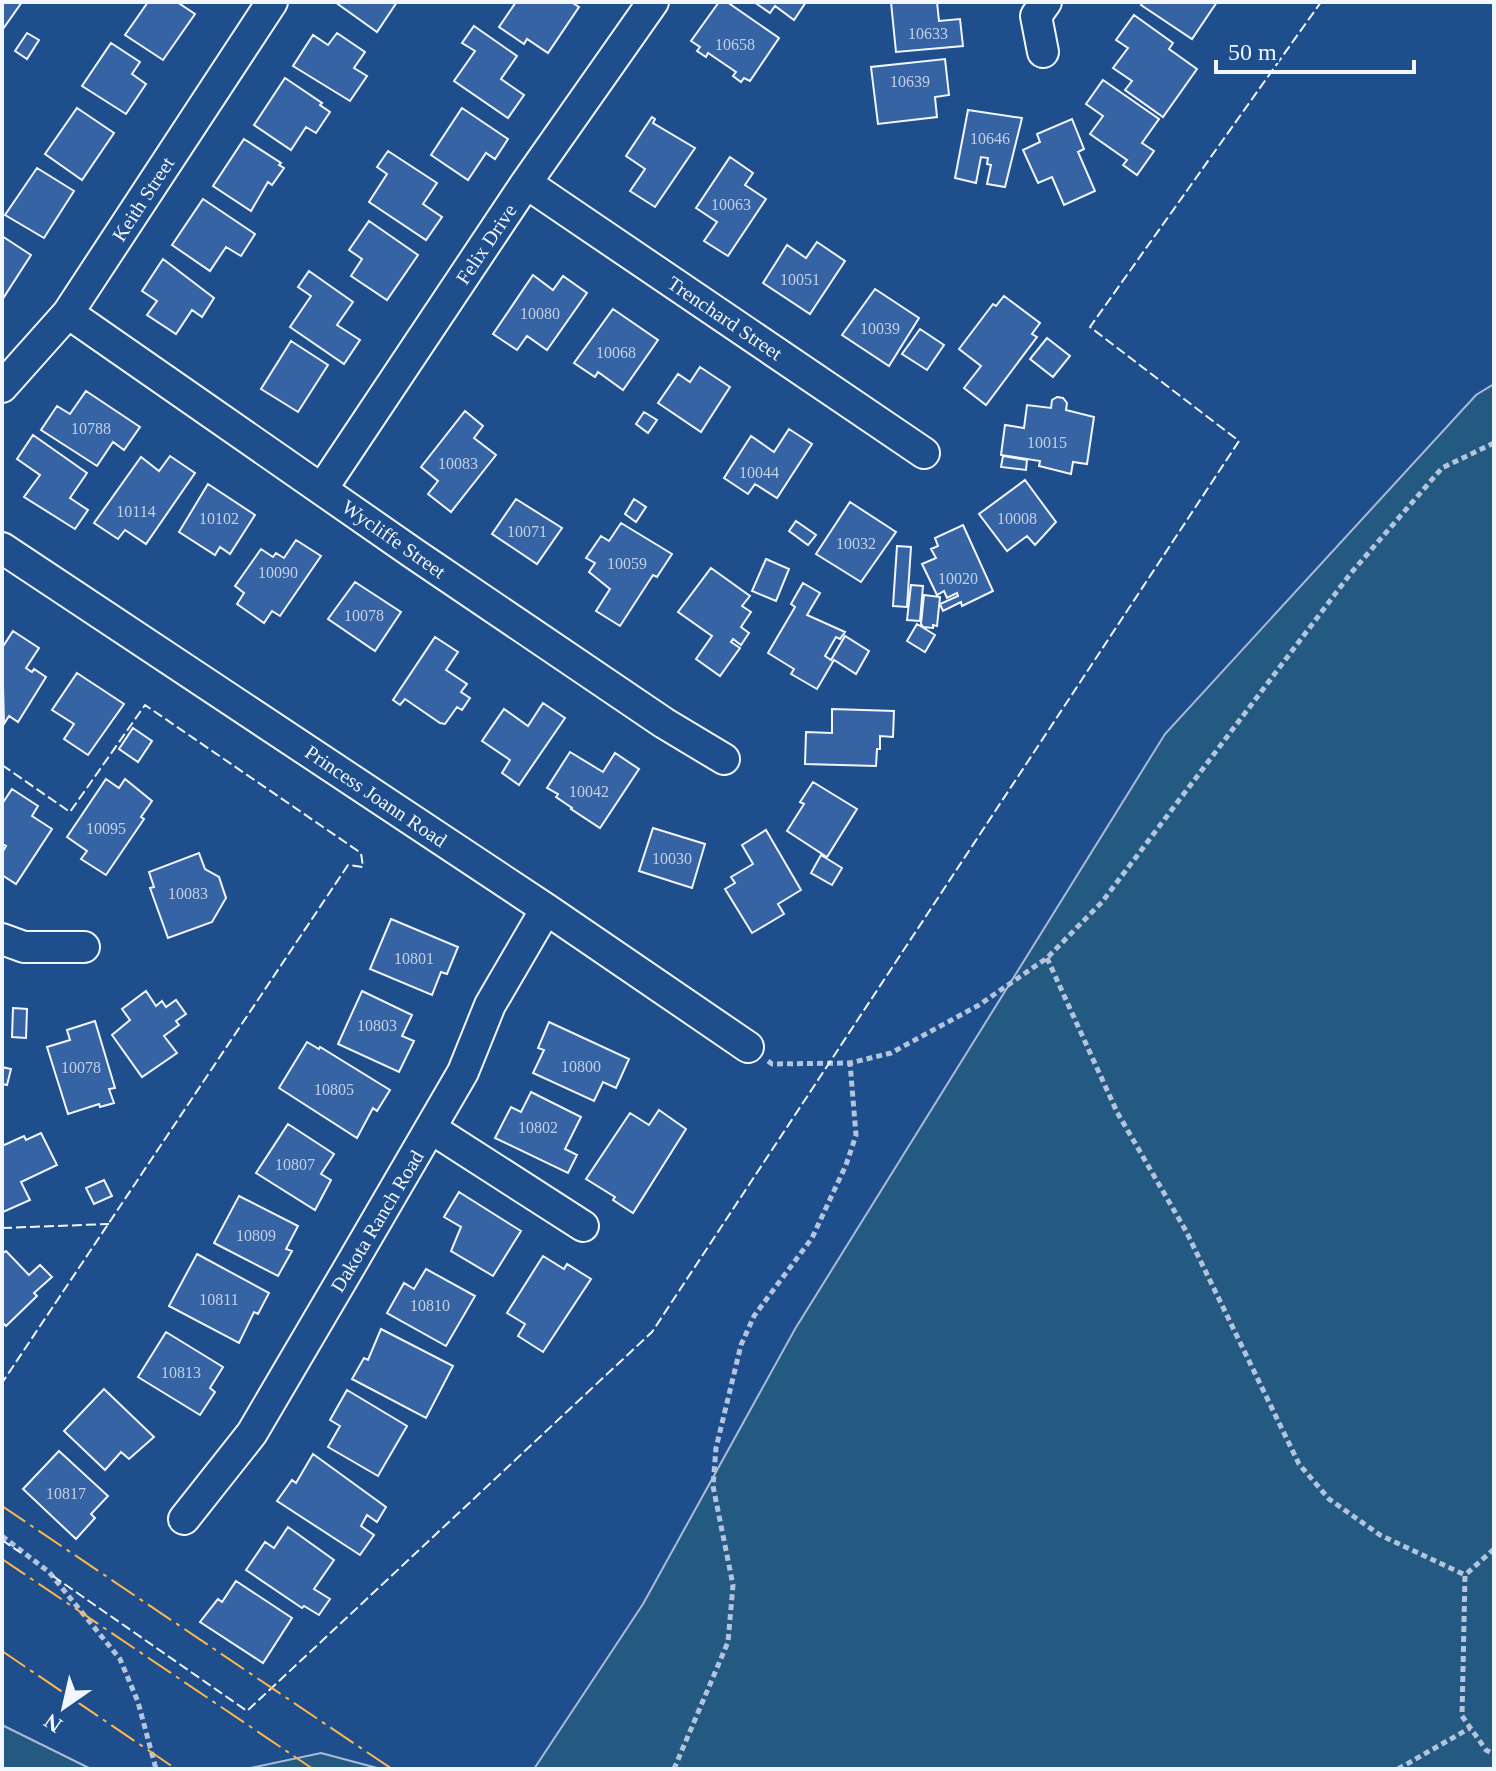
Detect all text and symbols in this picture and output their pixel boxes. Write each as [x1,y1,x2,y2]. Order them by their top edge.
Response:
scale bar [1216,24,1414,74]
house number: 10633 [908,25,948,42]
house number: 10658 [715,36,755,53]
text: 50 m [1228,39,1277,65]
house number: 10639 [890,73,930,90]
house number: 10646 [970,130,1010,147]
street label: Keith Street [108,152,179,245]
house number: 10063 [711,196,751,213]
street label: Felix Drive [451,200,521,288]
house number: 10051 [780,271,820,288]
street label: Trenchard Street [664,272,787,365]
house number: 10080 [520,305,560,322]
house number: 10039 [860,320,900,337]
house number: 10068 [596,344,636,361]
house number: 10788 [71,420,111,437]
house number: 10015 [1027,434,1067,451]
house number: 10083 [438,455,478,472]
house number: 10044 [739,464,779,481]
street label: Wycliffe Street [337,495,450,584]
house number: 10114 [116,503,156,520]
house number: 10102 [199,510,239,527]
house number: 10008 [997,510,1037,527]
house number: 10071 [507,523,547,540]
house number: 10032 [836,535,876,552]
house number: 10059 [607,555,647,572]
house number: 10090 [258,564,298,581]
house number: 10020 [938,570,978,587]
house number: 10078 [344,607,384,624]
street label: Princess Joann Road [301,741,451,851]
house number: 10042 [569,783,609,800]
house number: 10095 [86,820,126,837]
house number: 10030 [652,850,692,867]
house number: 10083 [168,885,208,902]
house number: 10801 [394,950,434,967]
house number: 10803 [357,1017,397,1034]
house number: 10800 [561,1058,601,1075]
house number: 10078 [61,1059,101,1076]
house number: 10805 [314,1081,354,1098]
house number: 10802 [518,1119,558,1136]
street label: Dakota Ranch Road [326,1146,428,1296]
house number: 10807 [275,1156,315,1173]
house number: 10809 [236,1227,276,1244]
house number: 10811 [199,1291,239,1308]
house number: 10810 [410,1297,450,1314]
house number: 10813 [161,1364,201,1381]
house number: 10817 [46,1485,86,1502]
north arrow [24,1667,104,1747]
text: N [39,1708,67,1738]

